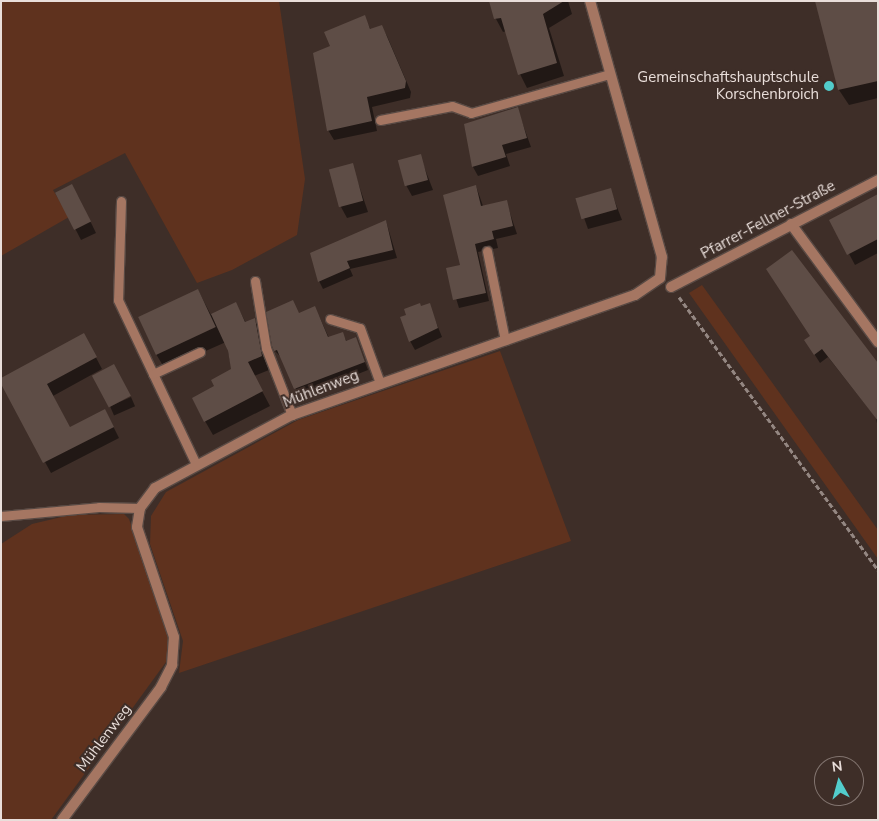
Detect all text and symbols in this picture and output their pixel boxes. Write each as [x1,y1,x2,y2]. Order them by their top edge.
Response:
place label: Gemeinschaftshauptschule Korschenbroich [637,68,819,103]
marker: Gemeinschaftshauptschule Korschenbroich [823,80,835,92]
street label: Pfarrer-Fellner-Straße [698,177,838,263]
street label: Mühlenweg [281,366,361,412]
street label: Mühlenweg [73,701,135,775]
north arrow [814,756,864,806]
text: N [831,757,844,777]

